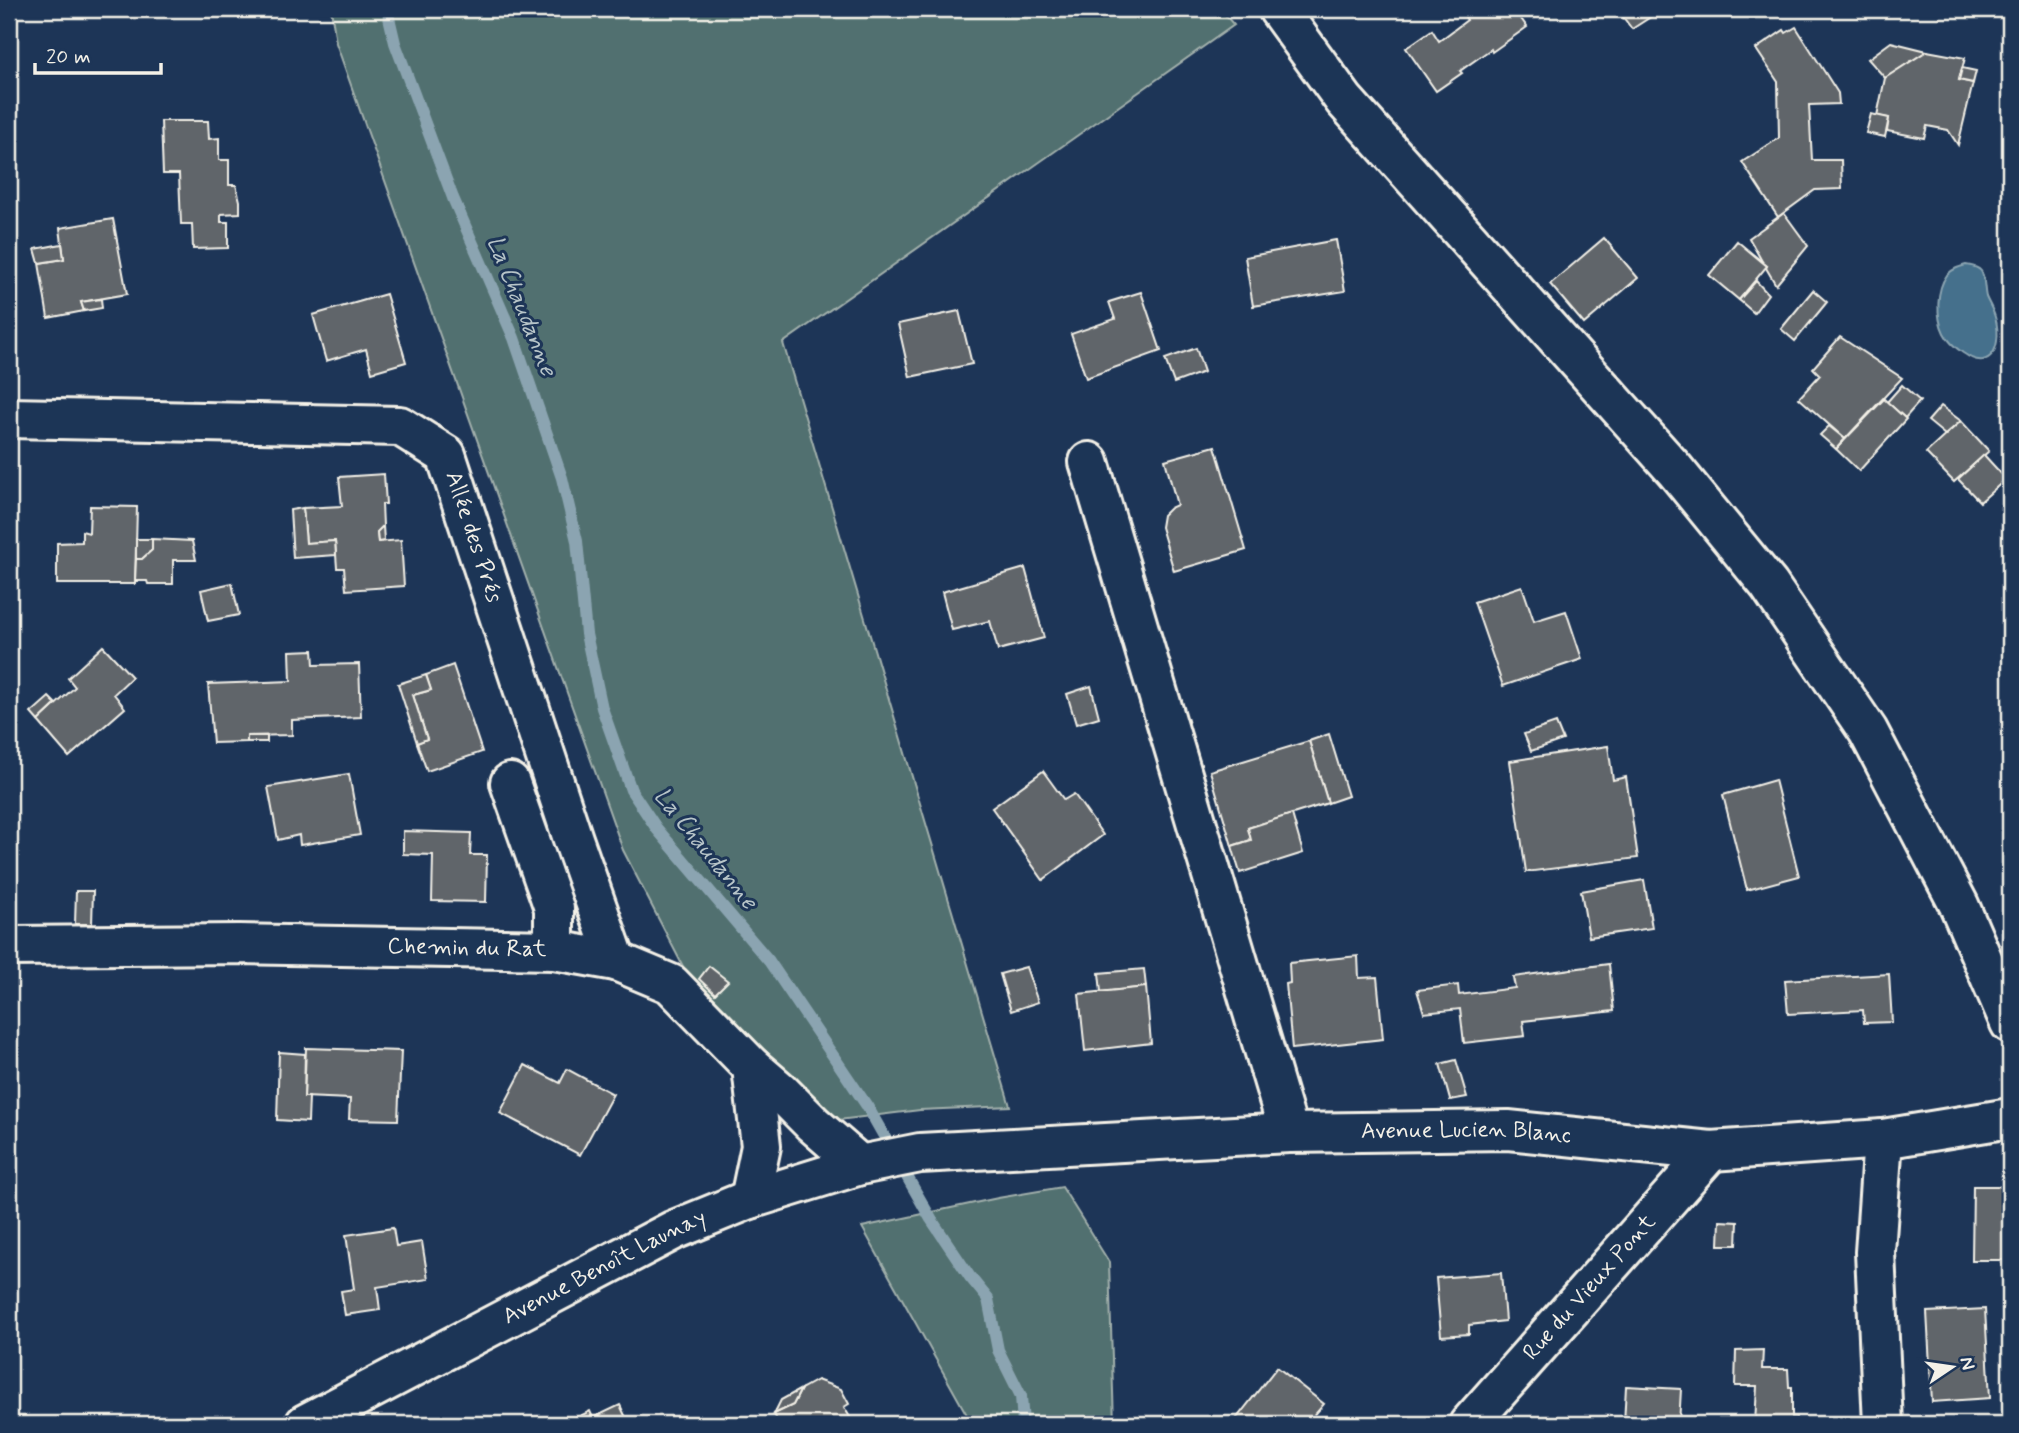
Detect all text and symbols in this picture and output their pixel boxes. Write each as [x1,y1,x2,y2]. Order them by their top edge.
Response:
scale bar [35,32,161,76]
text: 20 m [46,43,91,71]
water label: La Chaudanne [479,231,564,382]
street label: Allée des Prés [437,468,509,607]
water label: La Chaudanne [646,782,764,917]
street label: Chemin du Rat [387,932,547,965]
street label: Avenue Lucien Blanc [1361,1115,1573,1151]
street label: Avenue Benoît Launay [498,1203,711,1332]
street label: Rue du Vieux Pont [1517,1208,1663,1367]
north arrow [1918,1332,1988,1402]
text: N [1953,1355,1981,1372]

